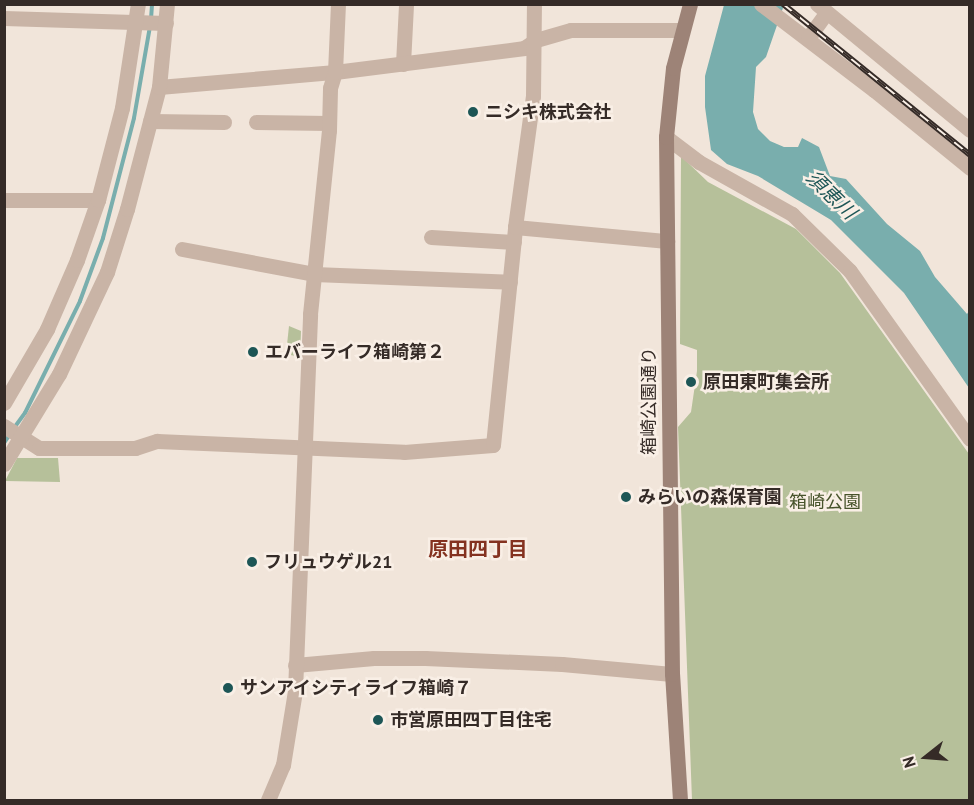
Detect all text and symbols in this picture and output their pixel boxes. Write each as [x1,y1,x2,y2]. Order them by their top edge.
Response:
place label: ニシキ株式会社 [485,101,611,123]
marker: ニシキ株式会社 [466,105,480,119]
water label: 須恵川 [801,166,861,224]
place label: エバーライフ箱崎第２ [265,341,445,363]
marker: エバーライフ箱崎第２ [246,345,260,359]
street label: 箱崎公園通り [638,347,660,455]
place label: 原田東町集会所 [703,371,829,393]
marker: 原田東町集会所 [684,375,698,389]
place label: みらいの森保育園 [638,486,782,508]
marker: みらいの森保育園 [619,490,633,504]
park label: 箱崎公園 [789,491,861,513]
district label: 原田四丁目 [428,537,528,561]
place label: フリュウゲル21 [264,551,392,573]
marker: フリュウゲル21 [245,555,259,569]
place label: サンアイシティライフ箱崎７ [240,677,474,699]
marker: サンアイシティライフ箱崎７ [221,681,235,695]
place label: 市営原田四丁目住宅 [390,709,552,731]
marker: 市営原田四丁目住宅 [371,713,385,727]
north arrow [896,727,956,787]
text: N [898,754,920,770]

